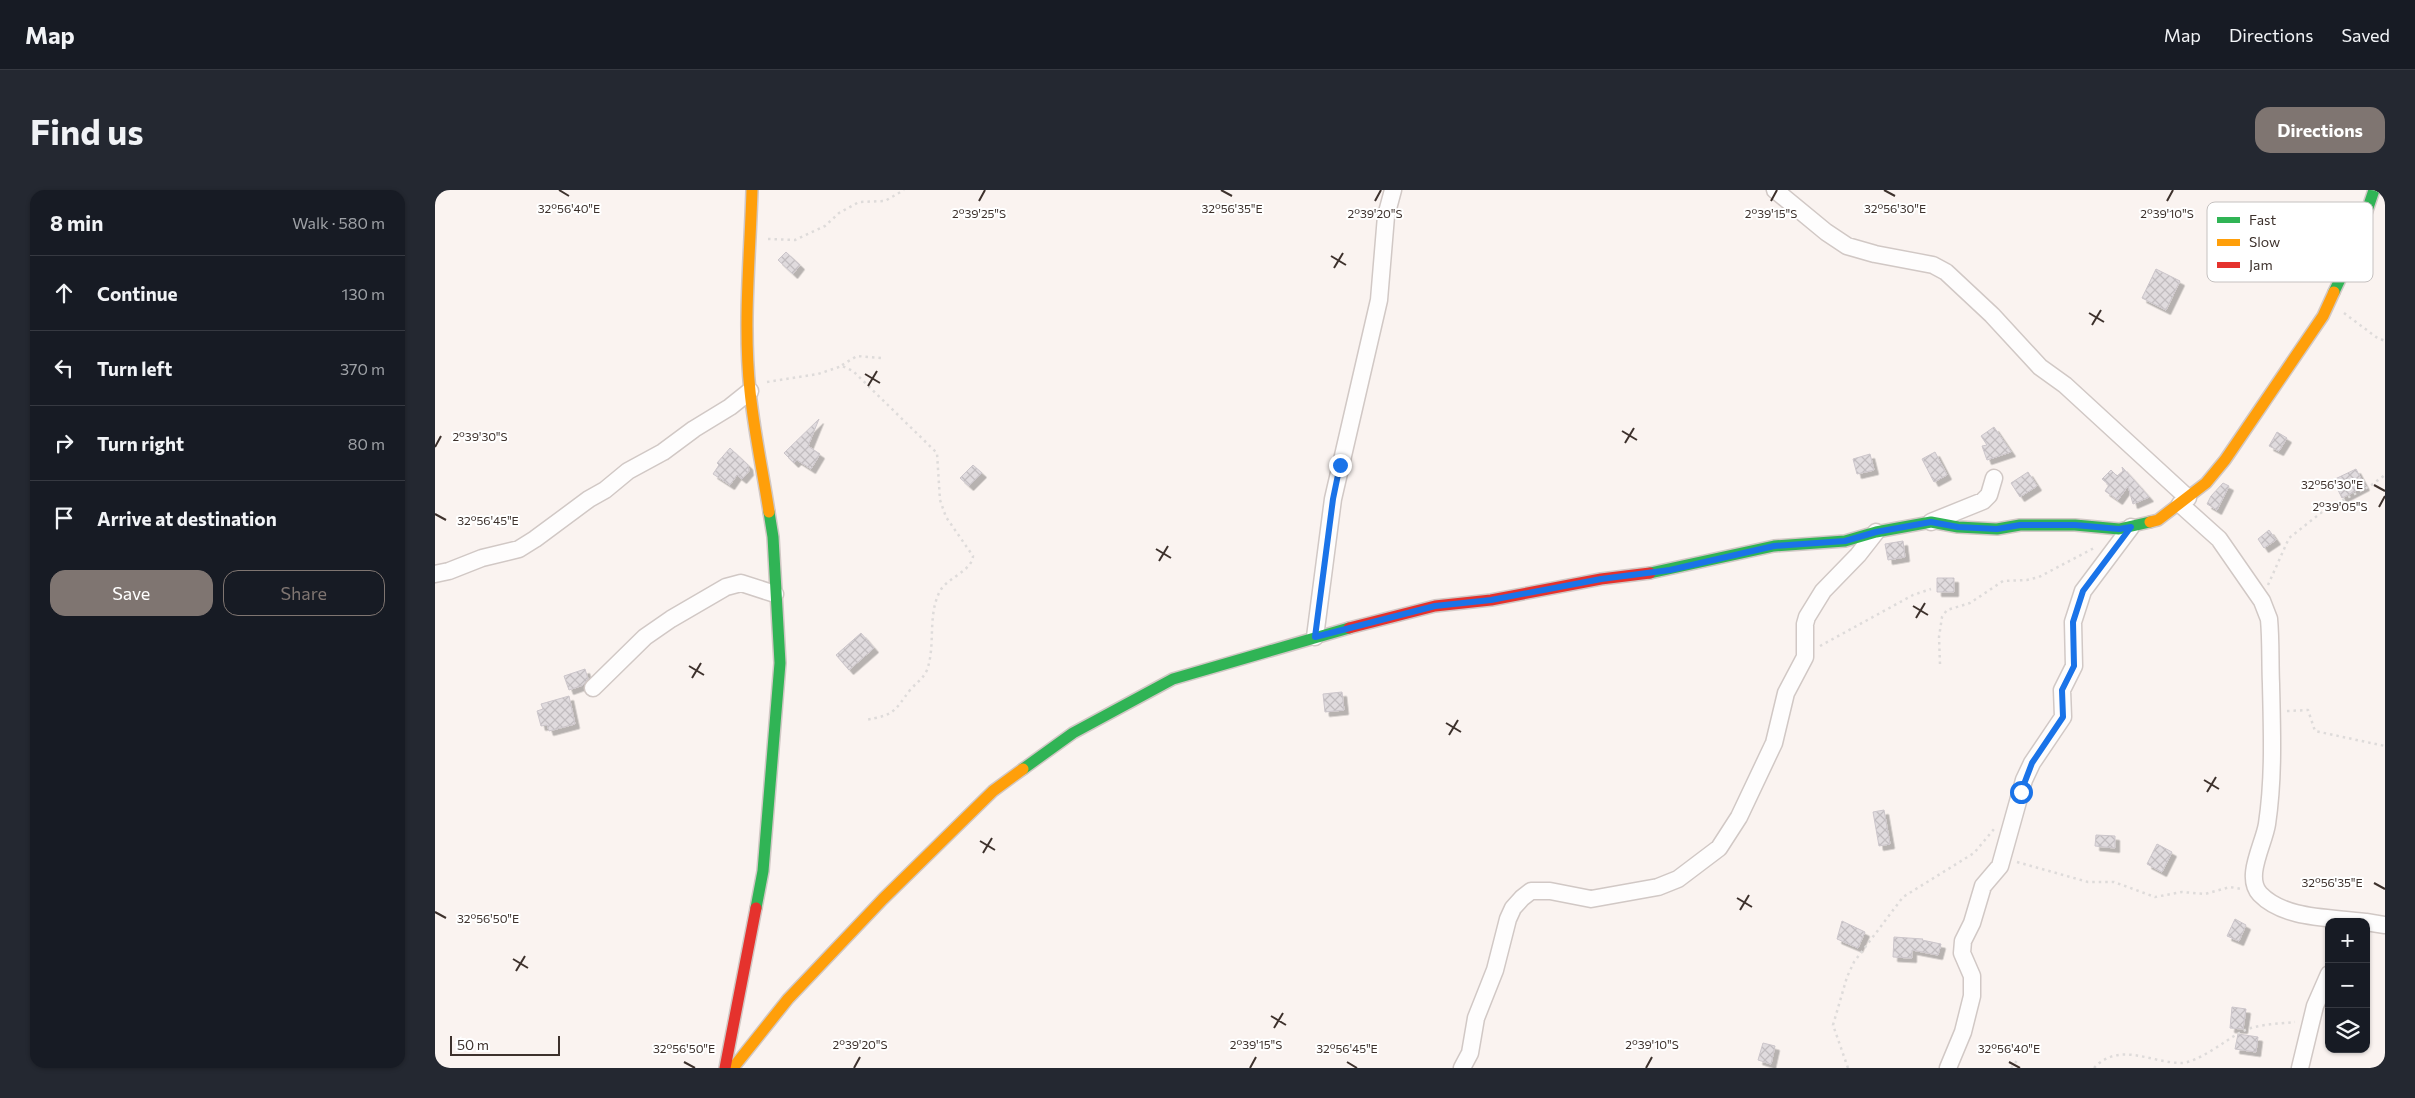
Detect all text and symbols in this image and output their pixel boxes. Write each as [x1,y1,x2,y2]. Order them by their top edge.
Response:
text: Map [25,20,75,49]
text: Map [2164,24,2201,46]
text: Directions [2229,24,2313,46]
text: Saved [2341,24,2390,46]
button: Directions [2255,107,2385,153]
text: Find us [30,109,144,152]
text: 32°56'40"E [538,201,600,215]
text: 32°56'35"E [1201,201,1263,215]
text: 32°56'30"E [1864,201,1926,215]
legend [2207,202,2373,282]
text: 2°39'25"S [952,206,1006,220]
text: 2°39'20"S [1348,206,1402,220]
text: 2°39'15"S [1745,206,1797,220]
text: 2°39'10"S [2140,206,2194,220]
text: 8 min [50,210,103,235]
text: Fast [2249,211,2276,228]
text: Walk · 580 m [292,213,385,232]
text: Slow [2249,233,2280,250]
text: Jam [2249,256,2273,273]
icon: ahead [50,279,78,307]
text: Continue [97,282,177,305]
text: 130 m [342,284,385,303]
icon: left [50,354,78,382]
text: Turn left [97,357,172,380]
text: 370 m [340,359,385,378]
icon: right [50,429,78,457]
text: 2°39'30"S [452,429,508,443]
text: Turn right [97,432,184,455]
text: 80 m [348,434,385,453]
route end [1329,454,1352,477]
text: 32°56'30"E [2301,477,2363,491]
text: 2°39'05"S [2312,499,2368,513]
icon: arrive [50,504,78,532]
text: Arrive at destination [97,507,277,530]
text: 32°56'45"E [457,513,519,527]
button: Save [50,570,213,616]
button: Share [223,570,385,616]
route start [2010,781,2033,804]
text: 32°56'35"E [2301,875,2363,889]
text: 32°56'50"E [457,911,519,925]
map controls [2325,918,2370,1053]
button: + [2325,918,2370,963]
button: − [2325,963,2370,1008]
button: layers [2325,1008,2370,1053]
scale bar [450,1033,560,1056]
text: 50 m [457,1036,489,1053]
text: 2°39'20"S [833,1037,887,1051]
text: 2°39'15"S [1230,1037,1282,1051]
text: 2°39'10"S [1625,1037,1679,1051]
text: 32°56'50"E [653,1041,715,1055]
text: 32°56'45"E [1316,1041,1378,1055]
text: 32°56'40"E [1978,1041,2040,1055]

